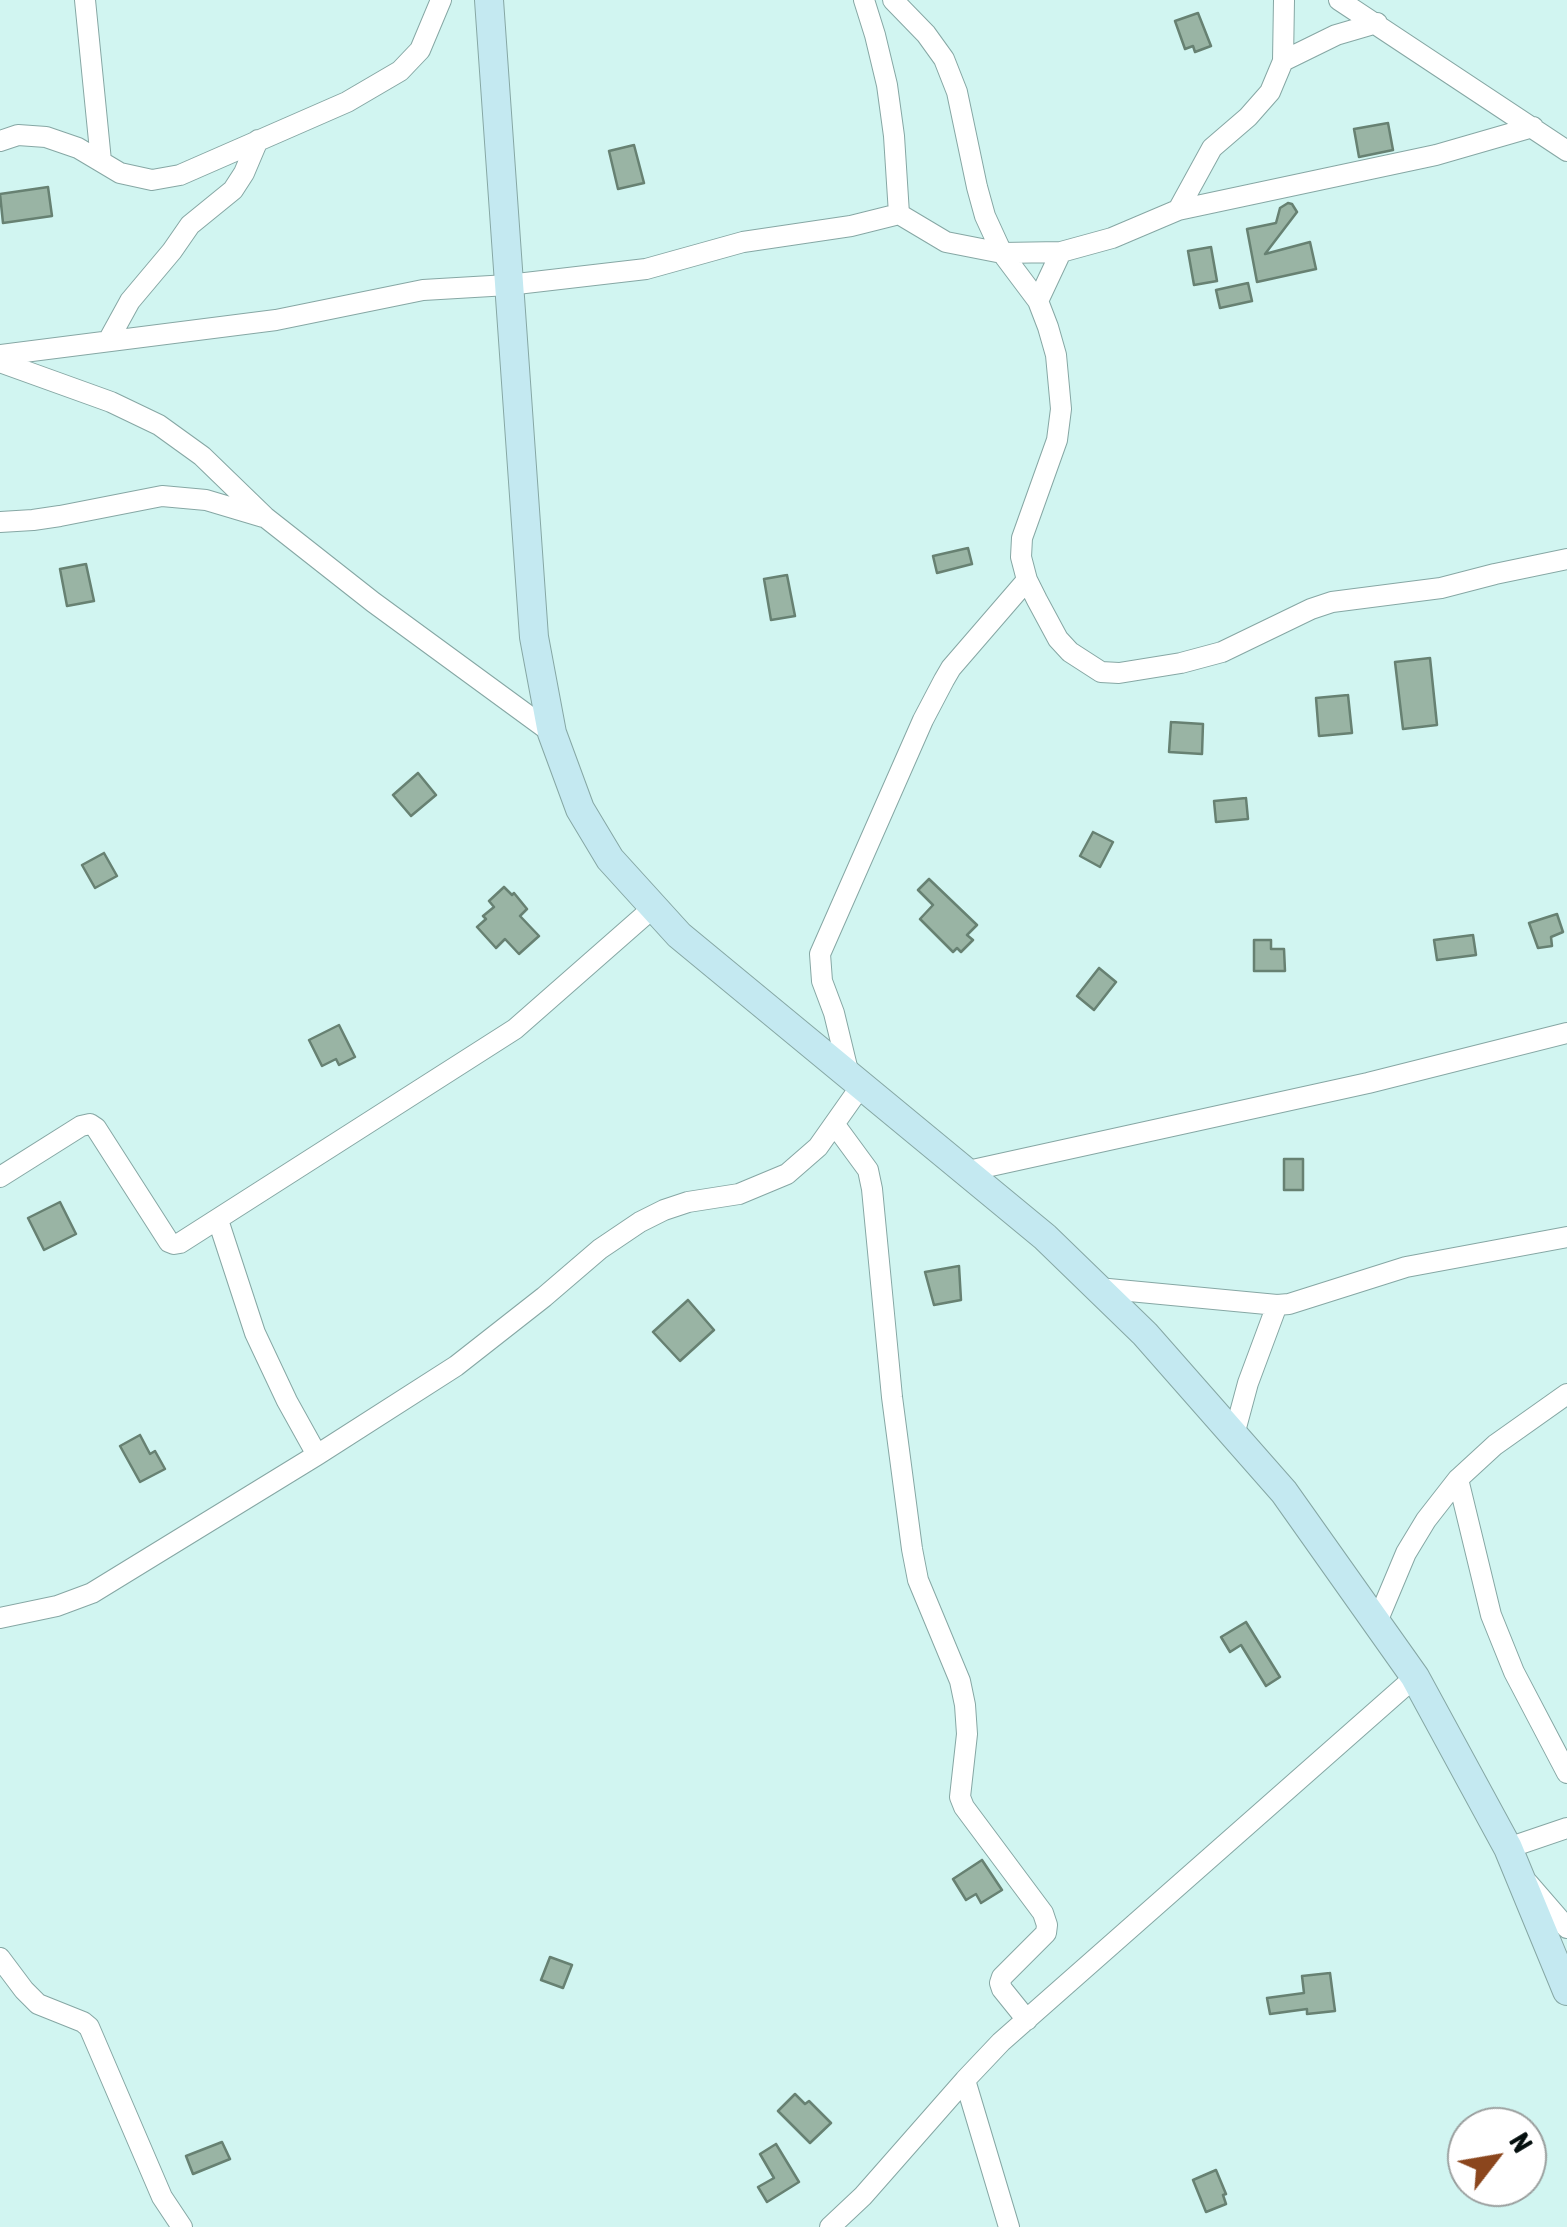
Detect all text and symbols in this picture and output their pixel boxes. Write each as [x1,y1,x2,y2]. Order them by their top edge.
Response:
north arrow [1447,2107,1547,2207]
text: N [1503,2127,1539,2158]

